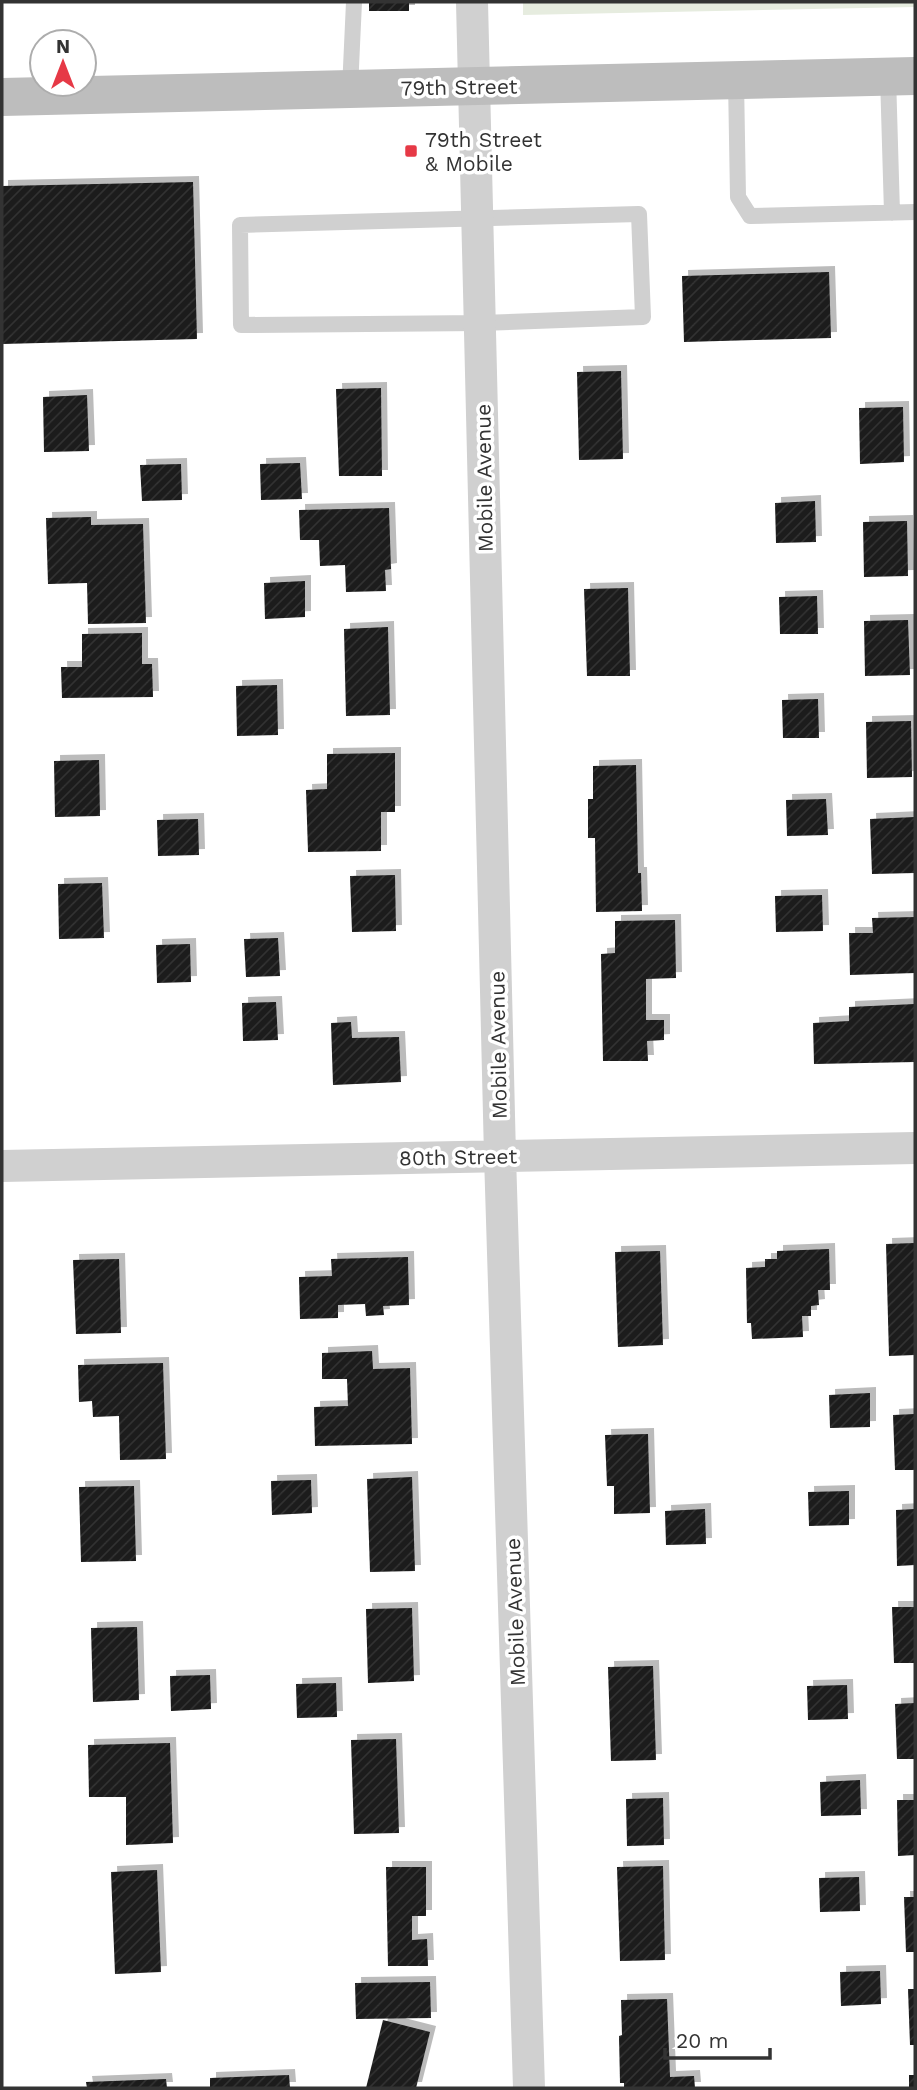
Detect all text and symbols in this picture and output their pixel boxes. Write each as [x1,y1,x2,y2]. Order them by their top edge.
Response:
north arrow [28,28,98,98]
text: N [56,35,70,58]
street label: 79th Street [400,73,518,101]
place label: 79th Street & Mobile [425,127,542,176]
marker: 79th Street & Mobile [403,143,419,159]
street label: Mobile Avenue [470,404,498,552]
street label: Mobile Avenue [484,971,512,1119]
street label: 80th Street [399,1143,517,1171]
street label: Mobile Avenue [500,1537,530,1687]
scale bar [665,2016,770,2060]
text: 20 m [676,2028,728,2053]

